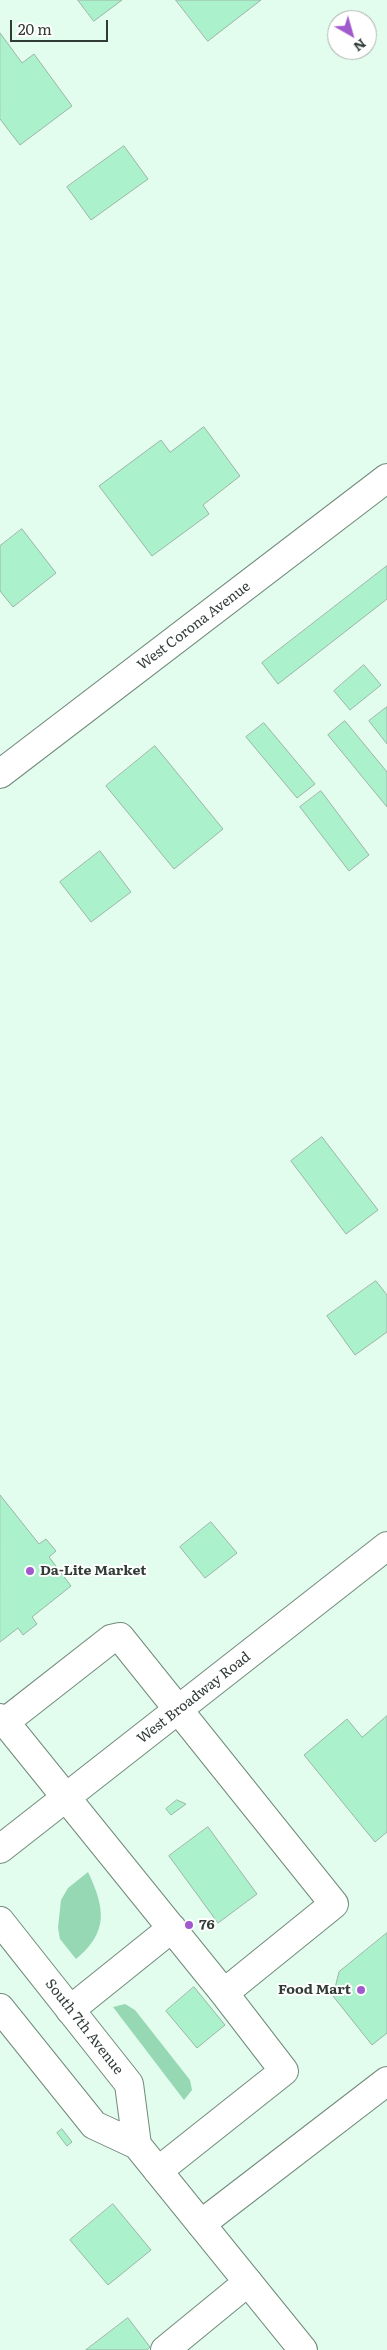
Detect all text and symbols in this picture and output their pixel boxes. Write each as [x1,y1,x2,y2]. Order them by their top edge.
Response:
scale bar [12,10,110,42]
north arrow [327,10,377,60]
text: 20 m [18,17,52,40]
text: N [350,35,371,58]
street label: West Corona Avenue [134,578,254,674]
place label: Da-Lite Market [40,1563,146,1579]
marker: Da-Lite Market [24,1565,36,1577]
street label: West Broadway Road [134,1649,254,1747]
place label: 76 [199,1917,215,1933]
marker: 76 [183,1919,195,1931]
street label: South 7th Avenue [41,1976,127,2078]
place label: Food Mart [278,1982,351,1998]
marker: Food Mart [355,1984,367,1996]

